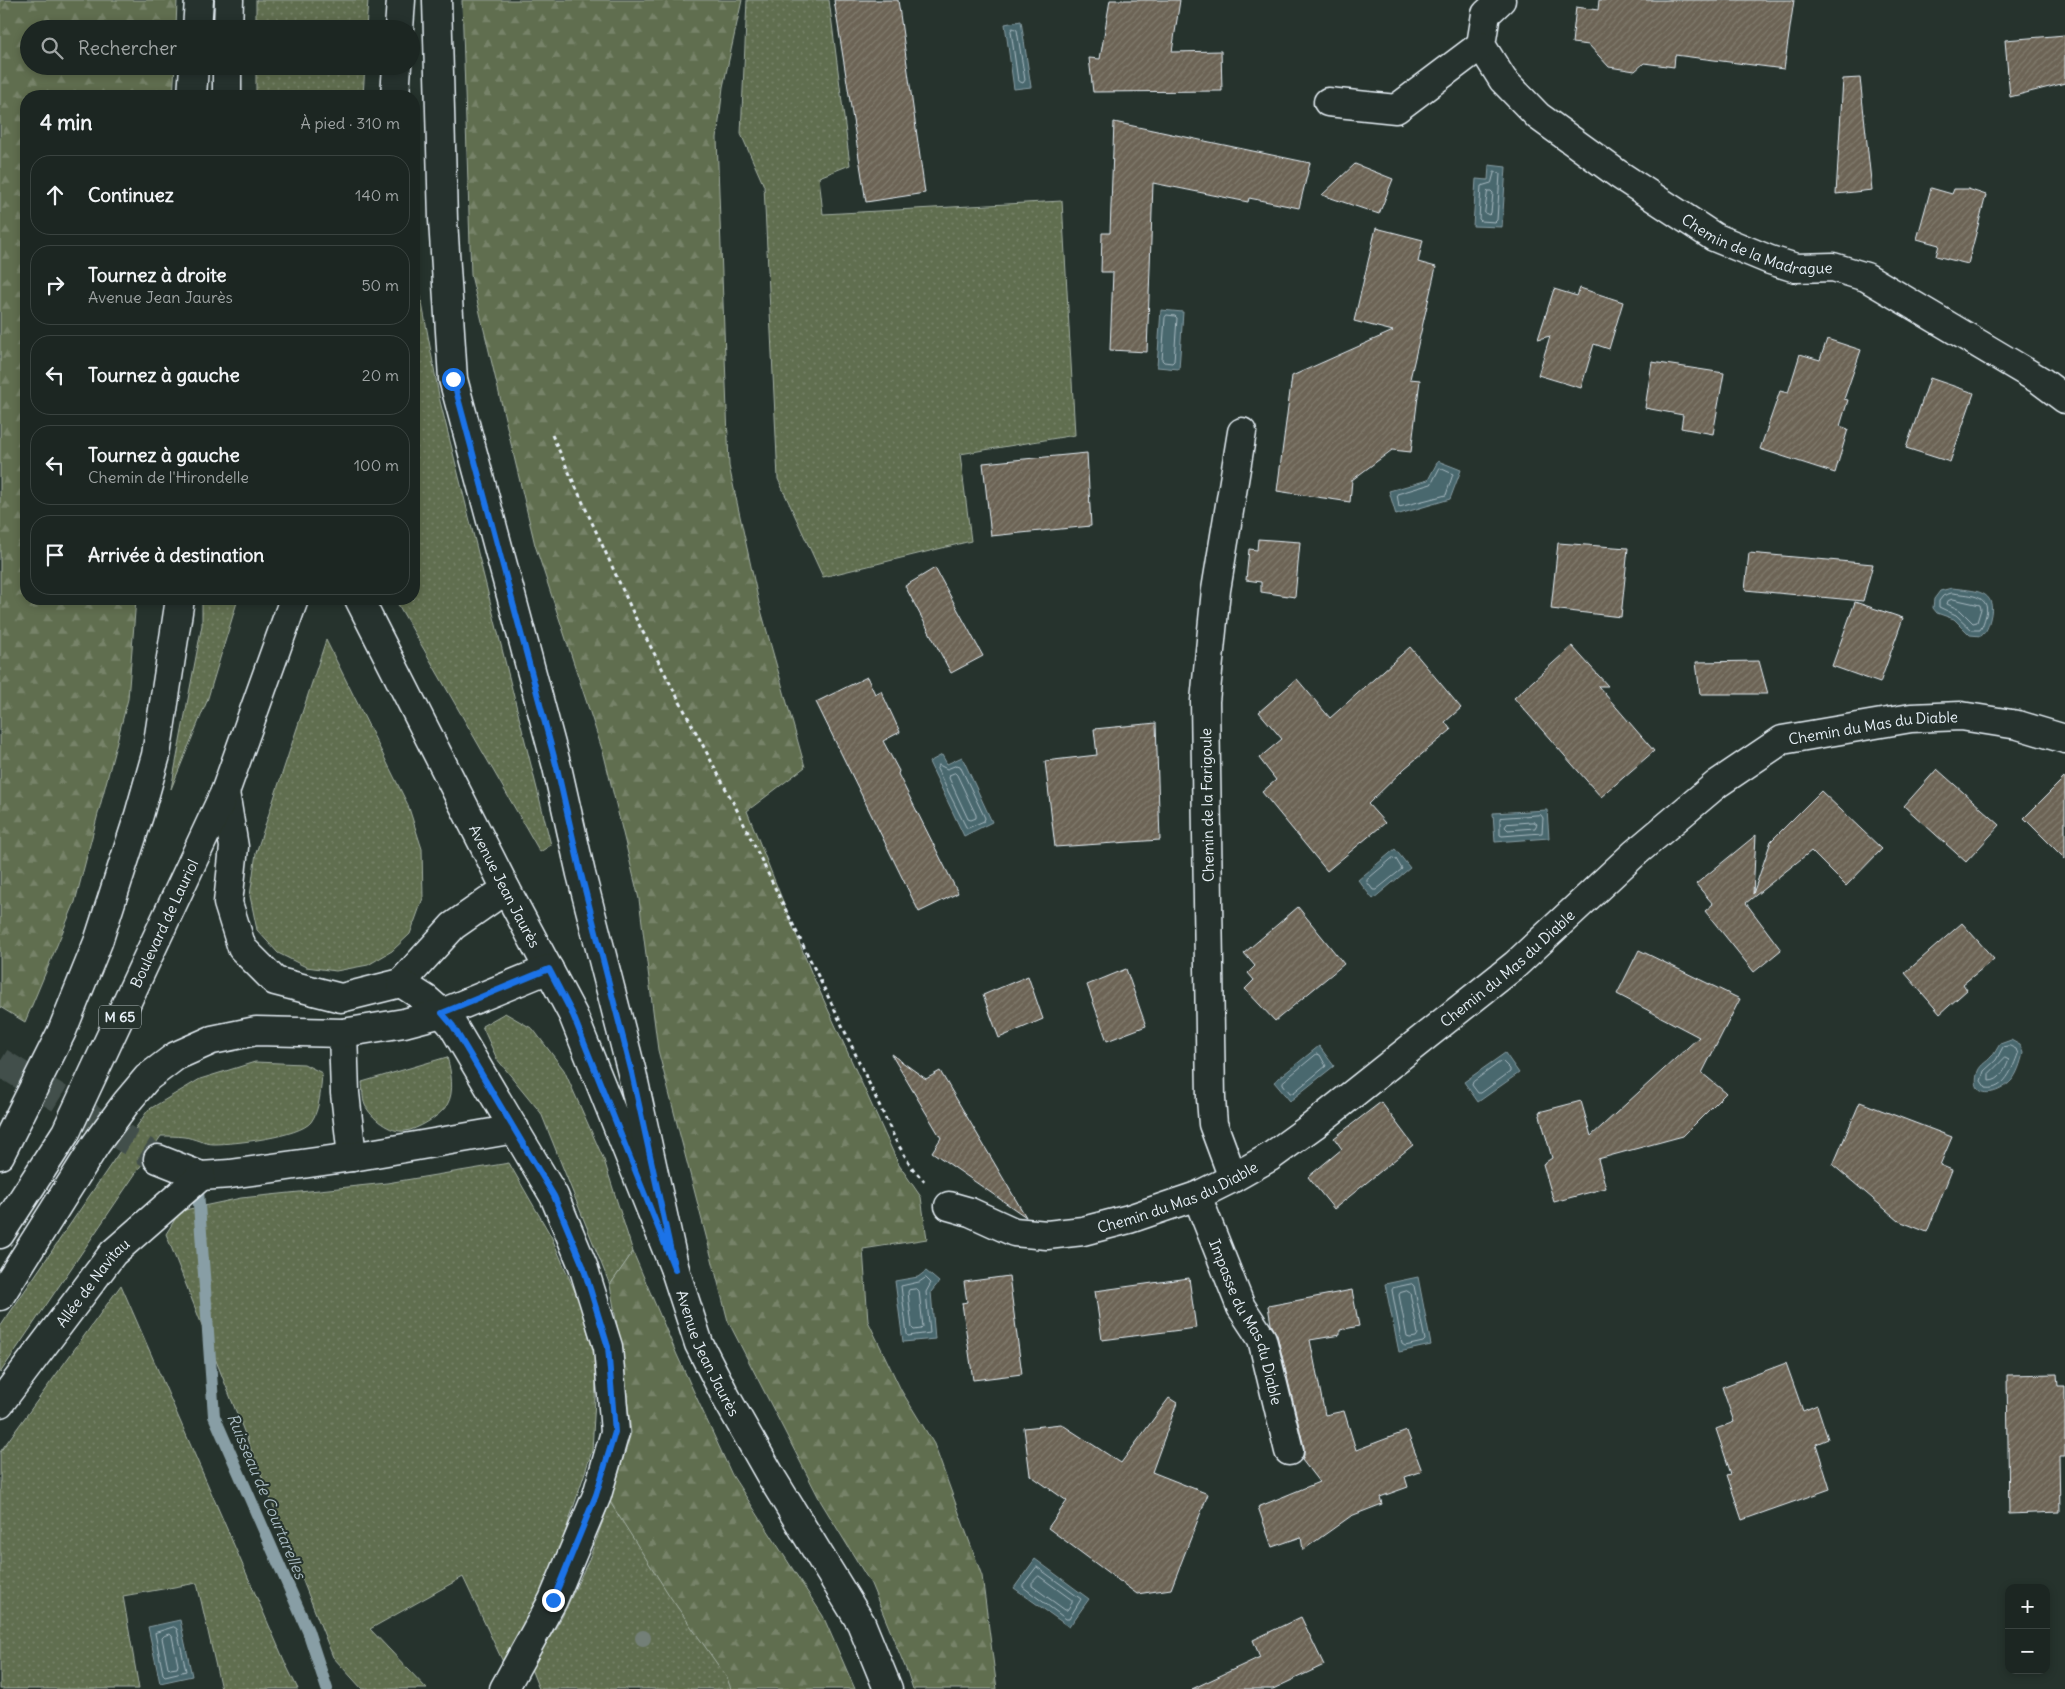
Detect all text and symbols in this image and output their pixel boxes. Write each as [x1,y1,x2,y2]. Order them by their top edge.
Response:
search box [20,20,420,75]
icon: search [38,34,66,62]
text: Rechercher [78,36,177,60]
text: 4 min [40,109,92,136]
text: À pied · 310 m [300,113,400,133]
icon: ahead [41,181,69,209]
text: Continuez [88,183,174,207]
text: 140 m [355,185,399,205]
street label: Chemin de la Madrague [1678,209,1833,278]
text: Tournez à droite [88,263,227,287]
icon: right [41,271,69,299]
text: 50 m [361,275,399,295]
text: Avenue Jean Jaurès [88,287,233,307]
icon: left [41,361,69,389]
text: Tournez à gauche [88,363,240,387]
text: 20 m [362,365,399,385]
route start [442,368,465,391]
text: Tournez à gauche [88,443,240,467]
icon: left [41,451,69,479]
text: 100 m [354,455,399,475]
text: Chemin de l'Hirondelle [88,467,249,487]
icon: arrive [41,541,69,569]
text: Arrivée à destination [88,543,264,567]
street label: Chemin du Mas du Diable [1787,707,1958,748]
street label: Chemin de la Farigoule [1196,728,1218,882]
street label: Avenue Jean Jaurès [465,821,545,951]
street label: Boulevard de Lauriol [125,856,202,991]
street label: Chemin du Mas du Diable [1436,905,1578,1031]
road number: M 65 [99,1006,141,1028]
street label: Chemin du Mas du Diable [1095,1157,1261,1236]
street label: Allée de Navitau [51,1234,133,1331]
street label: Impasse du Mas du Diable [1206,1236,1287,1407]
street label: Avenue Jean Jaurès [673,1288,744,1419]
water label: Ruisseau de Courtarelles [223,1410,311,1582]
map controls [2005,1584,2050,1674]
button: + [2005,1584,2050,1629]
route end [542,1589,565,1612]
button: − [2005,1629,2050,1674]

